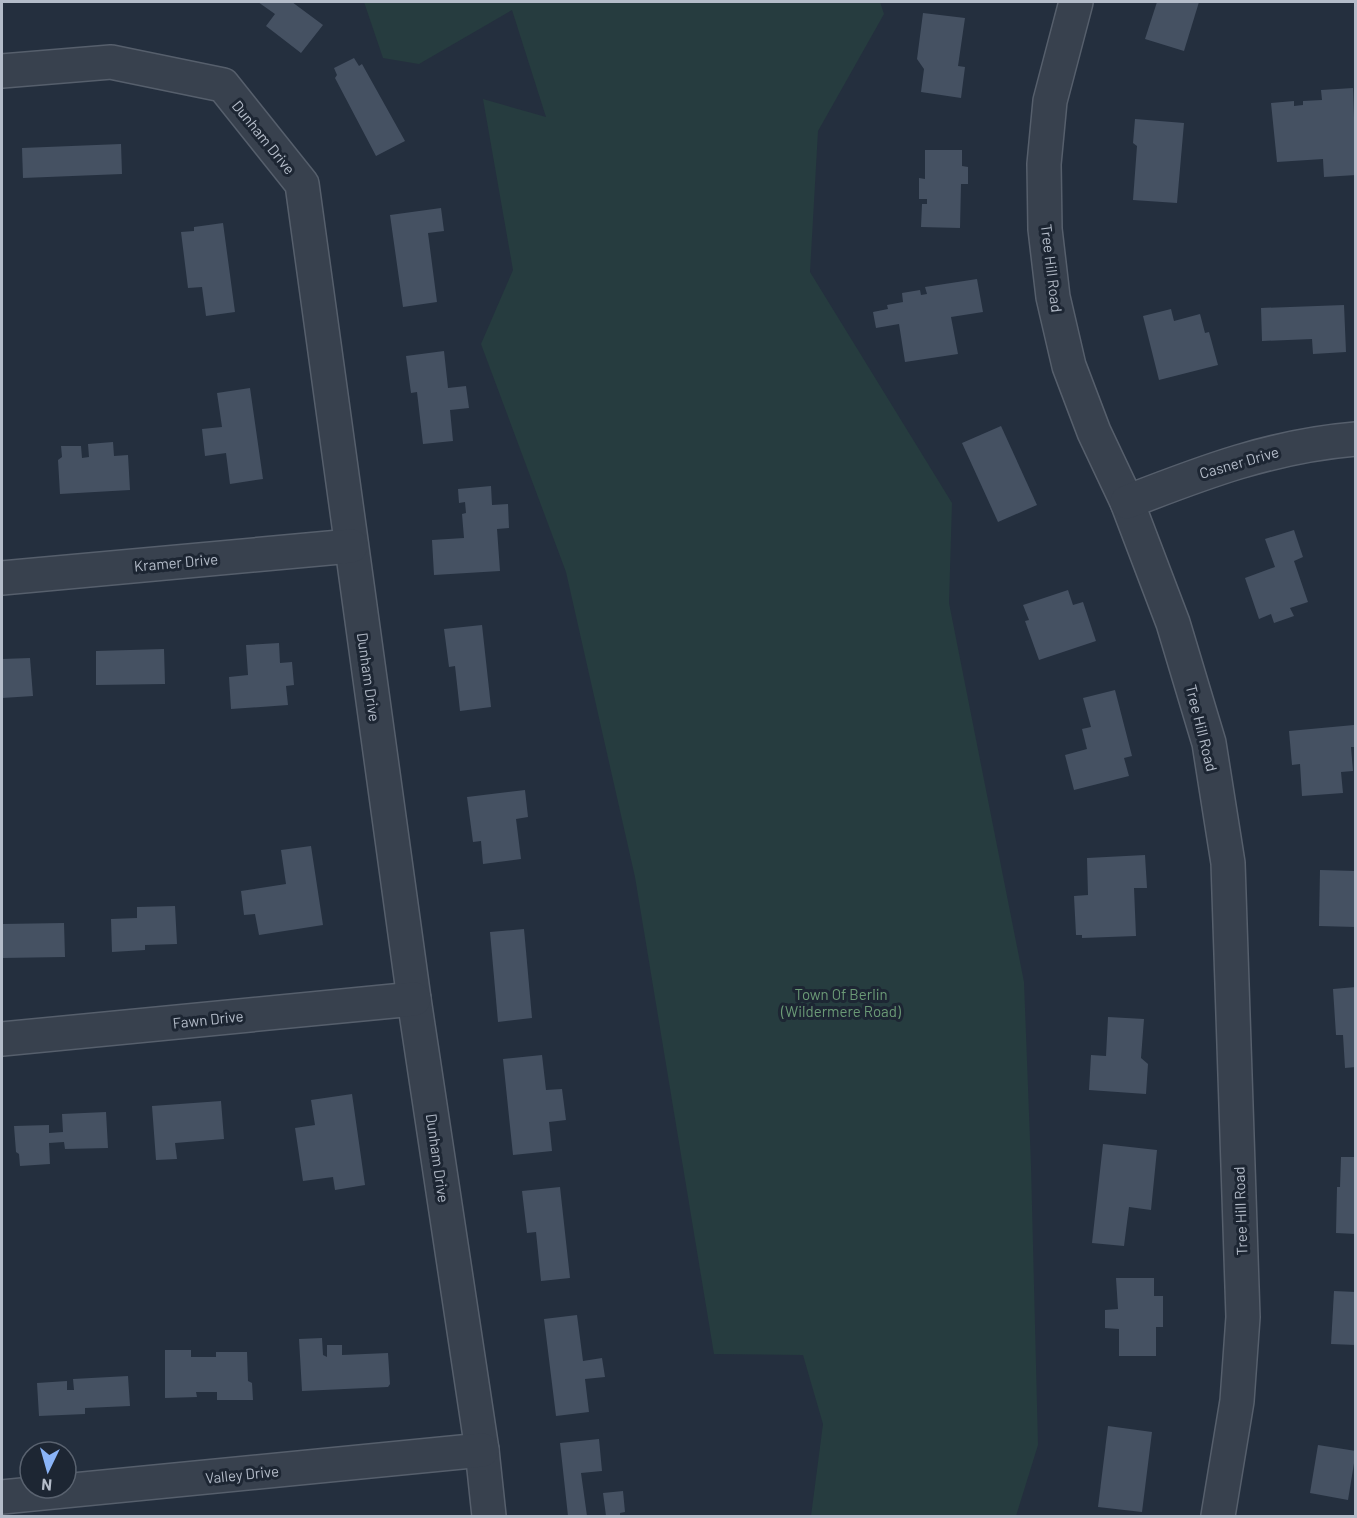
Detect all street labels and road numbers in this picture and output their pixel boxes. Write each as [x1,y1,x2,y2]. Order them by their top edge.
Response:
street label: Dunham Drive [229,96,299,178]
street label: Tree Hill Road [1038,223,1066,313]
street label: Casner Drive [1197,442,1281,482]
street label: Kramer Drive [133,549,219,575]
street label: Dunham Drive [354,631,384,723]
street label: Tree Hill Road [1183,683,1221,773]
street label: Fawn Drive [172,1006,244,1032]
street label: Dunham Drive [423,1112,453,1204]
street label: Tree Hill Road [1229,1166,1251,1256]
street label: Valley Drive [204,1461,280,1487]

